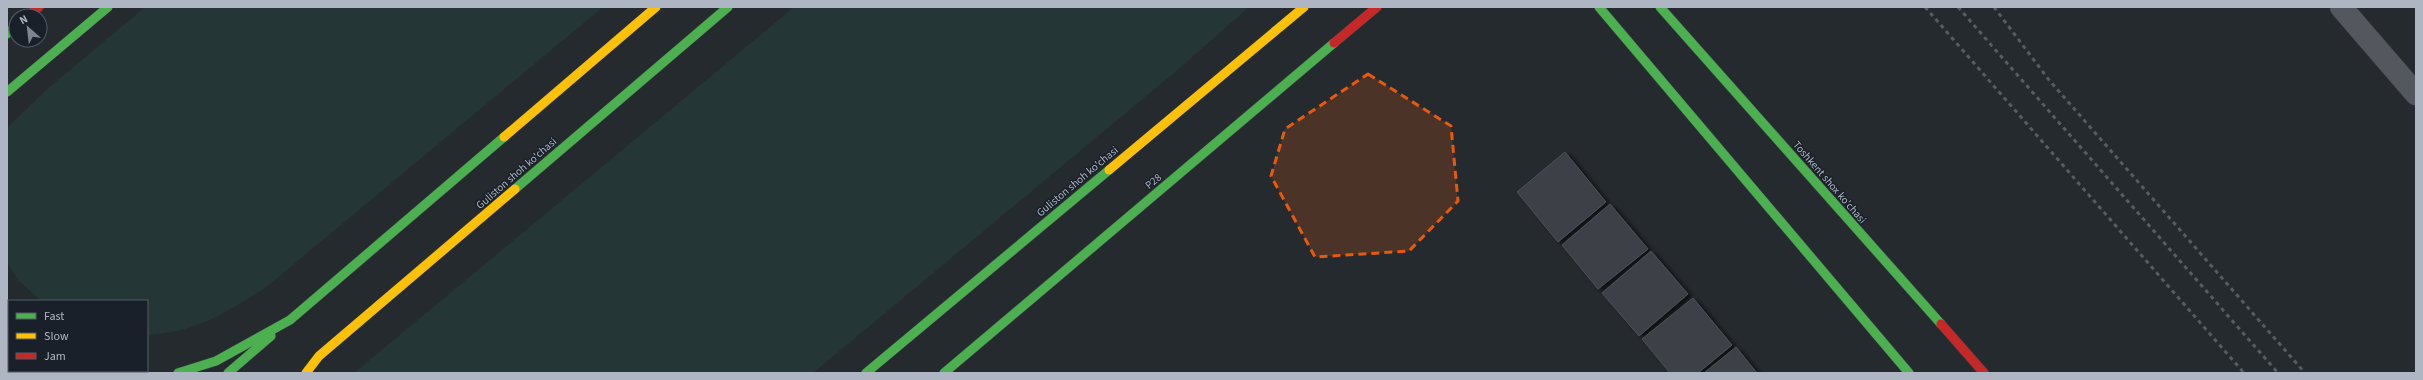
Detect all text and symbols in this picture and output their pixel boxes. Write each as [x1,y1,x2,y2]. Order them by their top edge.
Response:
north arrow [8,8,48,48]
text: N [17,11,30,28]
street label: Guliston shoh ko'chasi [473,134,560,213]
street label: Toshkent shox ko'chasi [1790,138,1870,227]
street label: Guliston shoh ko'chasi [1033,143,1121,220]
street label: Р28 [1142,170,1165,193]
legend [8,300,148,372]
text: Fast [44,308,64,325]
text: Slow [44,328,69,345]
text: Jam [44,348,66,365]

